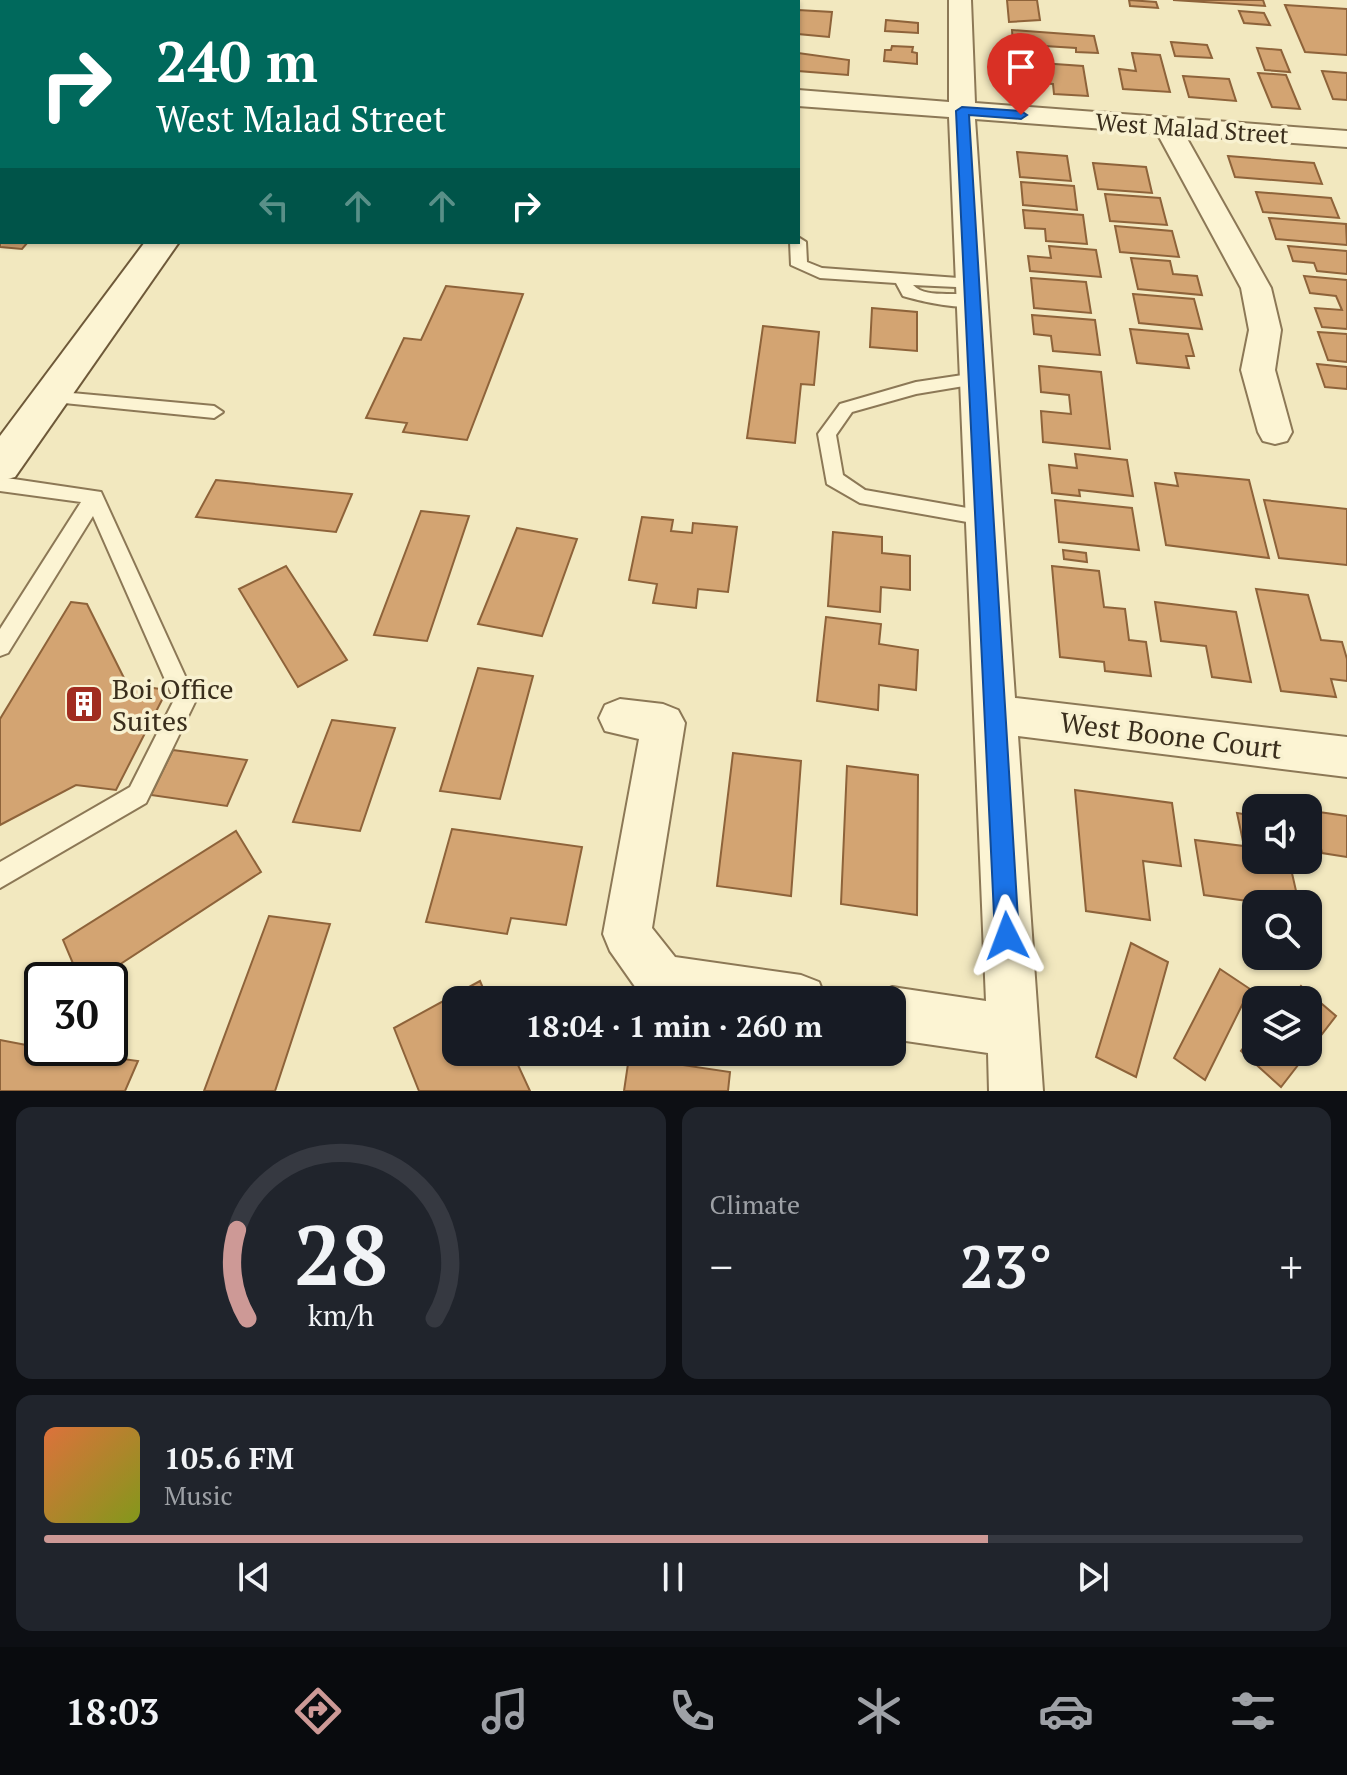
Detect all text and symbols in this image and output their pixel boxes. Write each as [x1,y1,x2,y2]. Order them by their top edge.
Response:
text: 240 m [156,24,318,98]
icon: right [24,32,128,136]
pin [987,33,1055,115]
icon: arrive [999,45,1043,89]
text: West Malad Street [156,95,446,142]
street label: West Malad Street [1094,105,1290,151]
icon: left [252,184,296,228]
icon: ahead [336,184,380,228]
icon: ahead [420,184,464,228]
icon: right [504,184,548,228]
place label: Boi Office Suites [112,670,234,739]
building icon: Boi Office Suites [63,683,105,725]
street label: West Boone Court [1058,703,1285,767]
map controls [1242,794,1322,1066]
button: sound [1242,794,1322,874]
button: search [1242,890,1322,970]
position arrow [965,894,1049,978]
speed limit sign: 30 [24,962,128,1066]
button: layers [1242,986,1322,1066]
text: 18:04 · 1 min · 260 m [526,1006,822,1046]
text: Climate [710,1187,800,1221]
text: 28 [294,1199,388,1309]
text: 23° [960,1226,1053,1305]
text: − [710,1237,733,1296]
text: + [1280,1237,1303,1296]
text: km/h [308,1296,374,1334]
text: 105.6 FM [164,1438,294,1478]
text: Music [164,1478,233,1512]
icon: previous [232,1555,276,1599]
icon: pause [651,1555,695,1599]
icon: next [1071,1555,1115,1599]
icon: directions [290,1683,346,1739]
icon: music [477,1683,533,1739]
icon: phone [664,1683,720,1739]
icon: climate [851,1683,907,1739]
icon: car [1038,1683,1094,1739]
icon: filters [1225,1683,1281,1739]
text: 18:03 [66,1688,159,1735]

